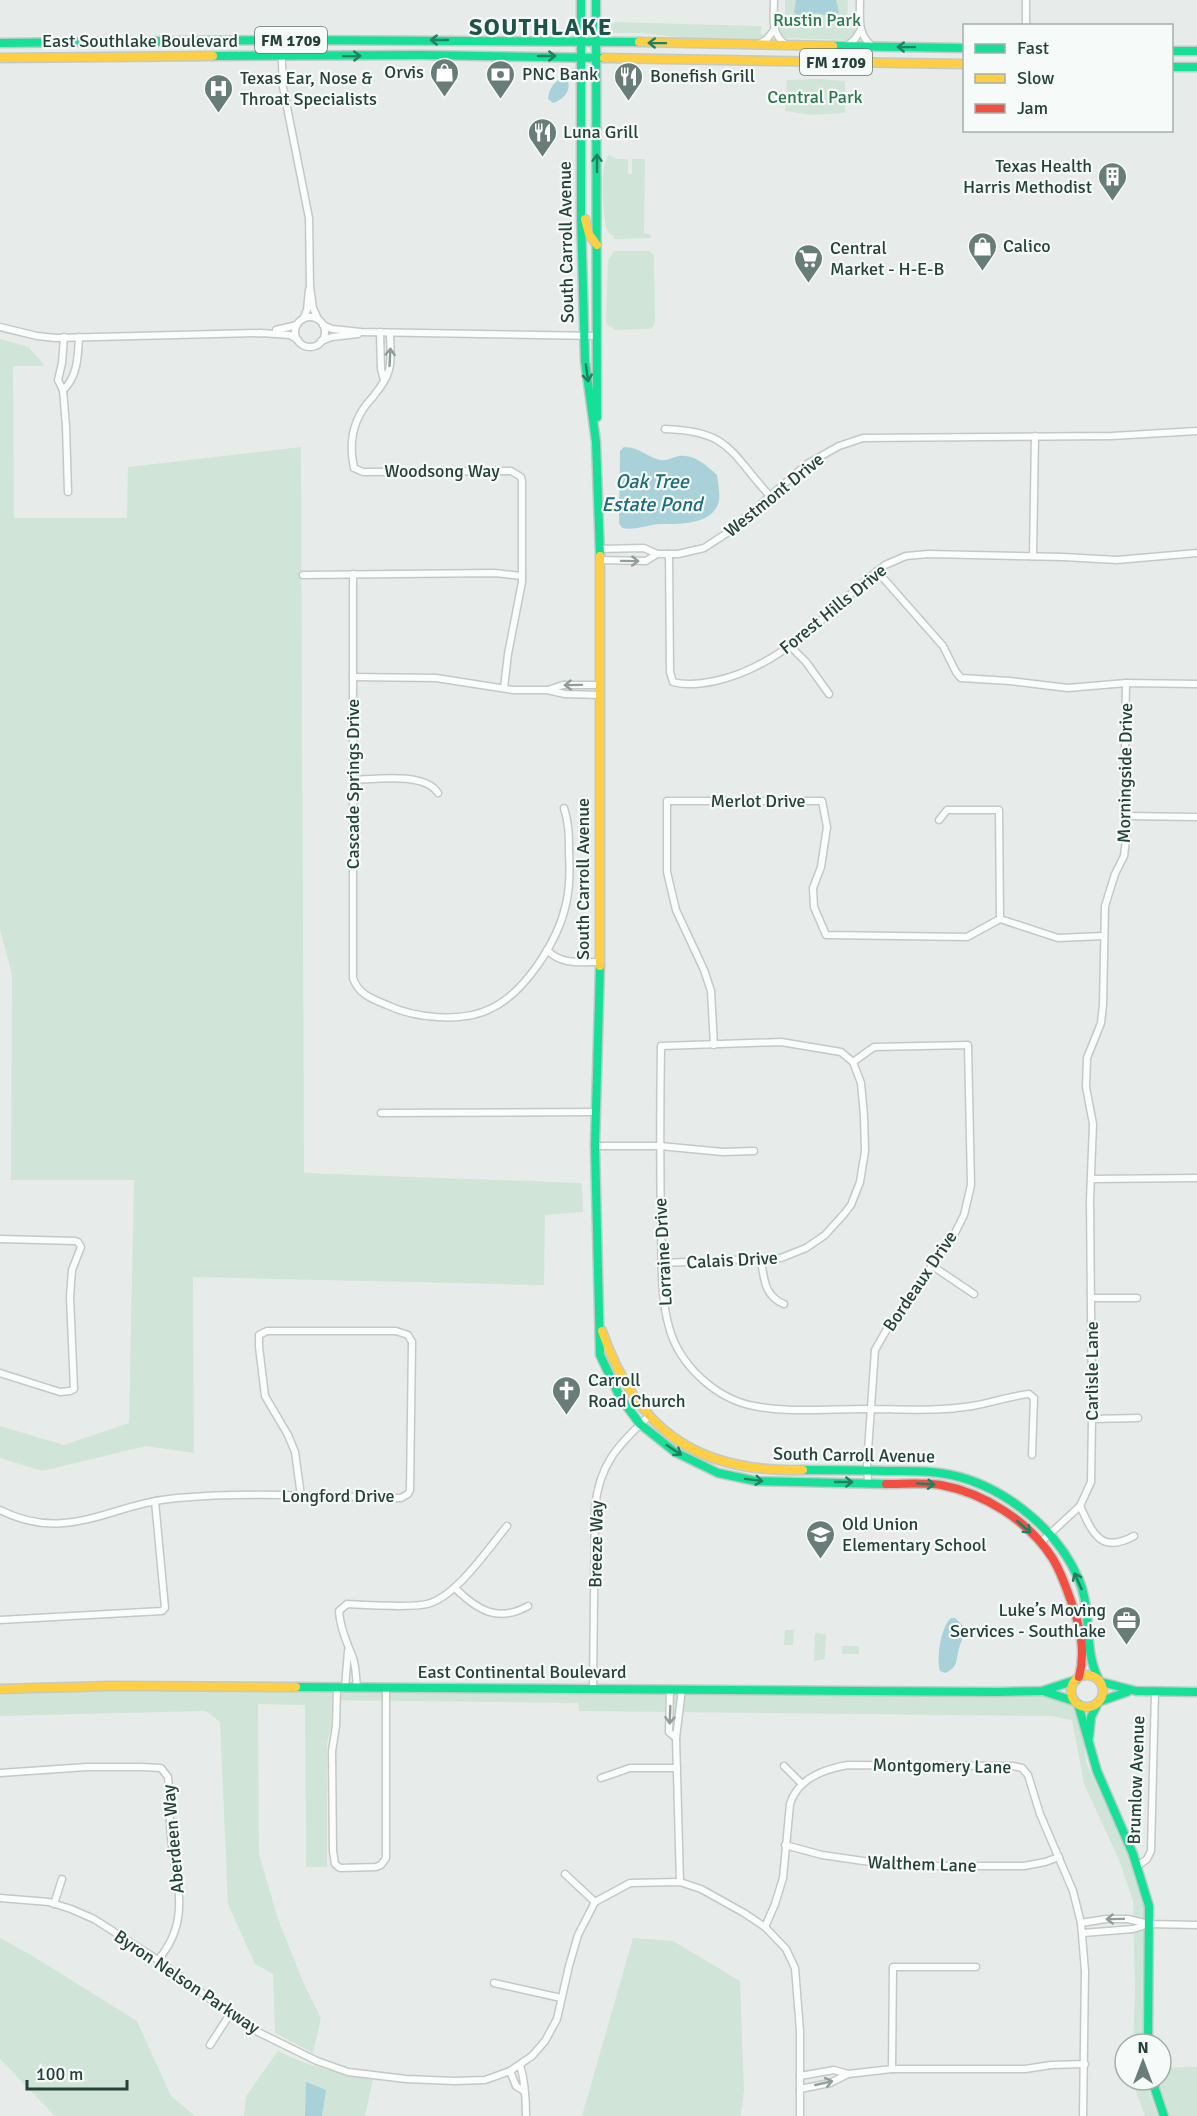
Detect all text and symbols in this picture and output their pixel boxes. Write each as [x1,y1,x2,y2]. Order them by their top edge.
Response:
park label: Rustin Park [773,9,861,31]
district label: SOUTHLAKE [469,12,613,42]
legend [963,24,1173,132]
road number: FM 1709 [255,27,327,53]
street label: East Southlake Boulevard [42,30,238,52]
one-way arrow [430,34,450,46]
one-way arrow [648,37,667,49]
text: Fast [1017,37,1049,59]
one-way arrow [897,41,917,53]
road number: FM 1709 [800,49,872,75]
one-way arrow [342,50,362,61]
one-way arrow [537,51,557,62]
shop icon: Orvis [429,56,461,98]
bank icon: PNC Bank [485,58,517,100]
restaurant icon: Bonefish Grill [613,60,645,102]
place label: Orvis [384,61,424,83]
place label: PNC Bank [522,63,598,85]
place label: Bonefish Grill [650,65,755,87]
place label: Texas Ear, Nose & Throat Specialists [240,67,377,110]
text: Slow [1017,67,1054,89]
hospital icon: Texas Ear, Nose & Throat Specialists [203,72,235,114]
park label: Central Park [767,86,863,108]
text: Jam [1017,97,1048,119]
restaurant icon: Luna Grill [526,116,558,158]
place label: Luna Grill [563,121,638,143]
one-way arrow [591,153,602,173]
place label: Texas Health Harris Methodist [963,155,1092,198]
building icon: Texas Health Harris Methodist [1097,160,1129,202]
street label: South Carroll Avenue [554,161,578,323]
shop icon: Calico [966,230,998,272]
place label: Calico [1003,235,1051,257]
place label: Central Market - H-E-B [830,237,944,280]
supermarket icon: Central Market - H-E-B [793,242,825,284]
one-way arrow [384,348,395,368]
one-way arrow [581,362,592,382]
street label: Westmont Drive [720,448,828,542]
street label: Woodsong Way [384,460,500,482]
water label: Oak Tree Estate Pond [602,469,705,517]
one-way arrow [619,555,639,566]
street label: Forest Hills Drive [775,559,891,659]
one-way arrow [564,679,584,691]
street label: Cascade Springs Drive [342,699,364,869]
street label: Morningside Drive [1113,703,1137,843]
street label: Merlot Drive [711,790,806,812]
street label: South Carroll Avenue [572,798,594,960]
street label: Lorraine Drive [649,1197,677,1307]
street label: Bordeaux Drive [878,1226,962,1336]
street label: Calais Drive [686,1247,778,1273]
street label: Carlisle Lane [1081,1321,1103,1421]
place label: Carroll Road Church [588,1369,686,1412]
church icon: Carroll Road Church [551,1374,583,1416]
street label: South Carroll Avenue [773,1443,935,1467]
one-way arrow [665,1444,681,1456]
one-way arrow [744,1475,763,1486]
one-way arrow [834,1476,854,1488]
one-way arrow [916,1479,936,1490]
street label: Longford Drive [281,1485,395,1507]
street label: Breeze Way [584,1499,608,1588]
place label: Old Union Elementary School [842,1513,987,1556]
school or university icon: Old Union Elementary School [805,1518,837,1560]
one-way arrow [1016,1520,1031,1534]
one-way arrow [1072,1572,1084,1590]
place label: Luke’s Moving Services - Southlake [950,1599,1106,1642]
office icon: Luke’s Moving Services - Southlake [1111,1604,1143,1646]
street label: East Continental Boulevard [417,1661,627,1683]
one-way arrow [664,1705,676,1725]
street label: Brumlow Avenue [1123,1715,1149,1845]
street label: Montgomery Lane [872,1754,1012,1778]
street label: Aberdeen Way [157,1783,189,1894]
street label: Walthem Lane [867,1851,977,1877]
one-way arrow [1106,1913,1126,1925]
street label: Byron Nelson Parkway [110,1925,264,2039]
north arrow [1113,2032,1173,2092]
text: N [1137,2038,1149,2058]
scale bar [27,2053,128,2091]
text: 100 m [36,2063,83,2085]
one-way arrow [815,2077,834,2089]

